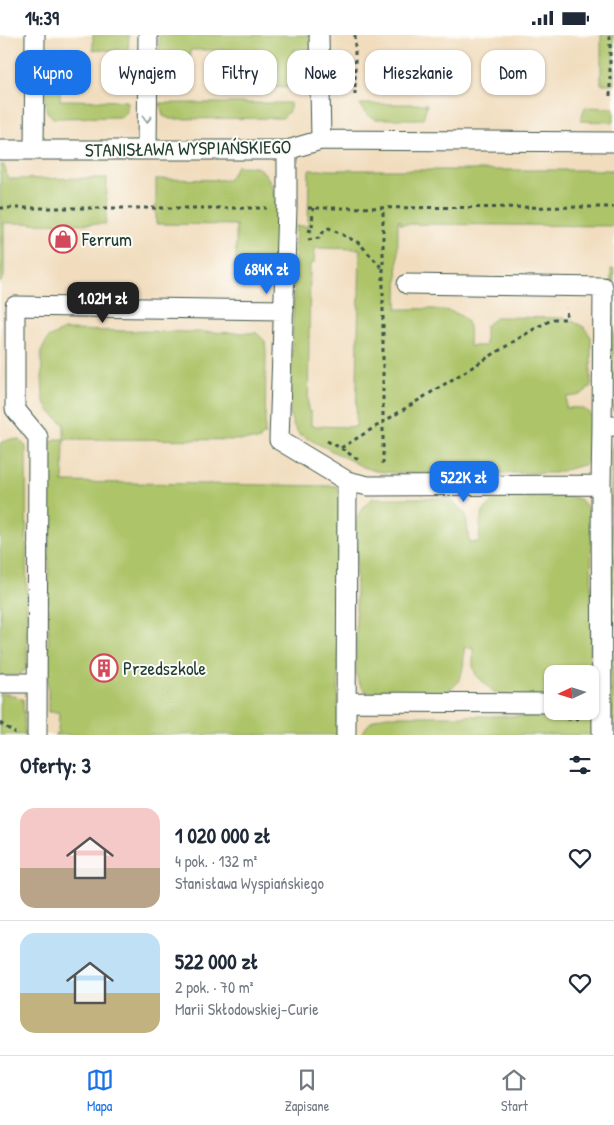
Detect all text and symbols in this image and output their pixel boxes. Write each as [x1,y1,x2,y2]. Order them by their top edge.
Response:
text: 14:39 [25,5,59,31]
chip: Kupno [15,50,91,95]
chip: Wynajem [101,50,194,95]
chip: Filtry [204,50,277,95]
chip: Nowe [287,50,355,95]
chip: Mieszkanie [365,50,471,95]
chip: Dom [481,50,545,95]
one-way arrow [142,115,152,123]
street label: STANISŁAWA WYSPIAŃSKIEGO [85,133,291,163]
shop icon: Ferrum [48,224,78,254]
place label: Ferrum [81,226,132,252]
pin: 684K zł [221,253,313,295]
text: 684K zł [245,258,289,280]
pin: 1.02M zł [51,281,155,324]
text: 1.02M zł [78,287,128,309]
pin: 522K zł [418,461,510,503]
text: 522K zł [441,466,487,488]
building icon: Przedszkole [89,653,119,683]
place label: Przedszkole [123,655,207,681]
north arrow [544,665,599,720]
map controls [544,665,599,720]
text: Oferty: 3 [20,751,91,780]
icon: filters [566,751,594,779]
text: 1 020 000 zł [175,821,271,850]
icon: home [60,828,120,888]
icon: heart [566,844,594,872]
text: 4 pok. · 132 m² [175,850,257,872]
text: Stanisława Wyspiańskiego [175,872,324,894]
text: 522 000 zł [175,947,258,976]
icon: home [60,953,120,1013]
icon: heart [566,969,594,997]
text: 2 pok. · 70 m² [175,976,253,998]
text: Marii Skłodowskiej-Curie [175,998,319,1020]
tab: Mapa [86,1066,114,1115]
tab: Zapisane [285,1066,329,1115]
tab: Start [500,1066,528,1115]

